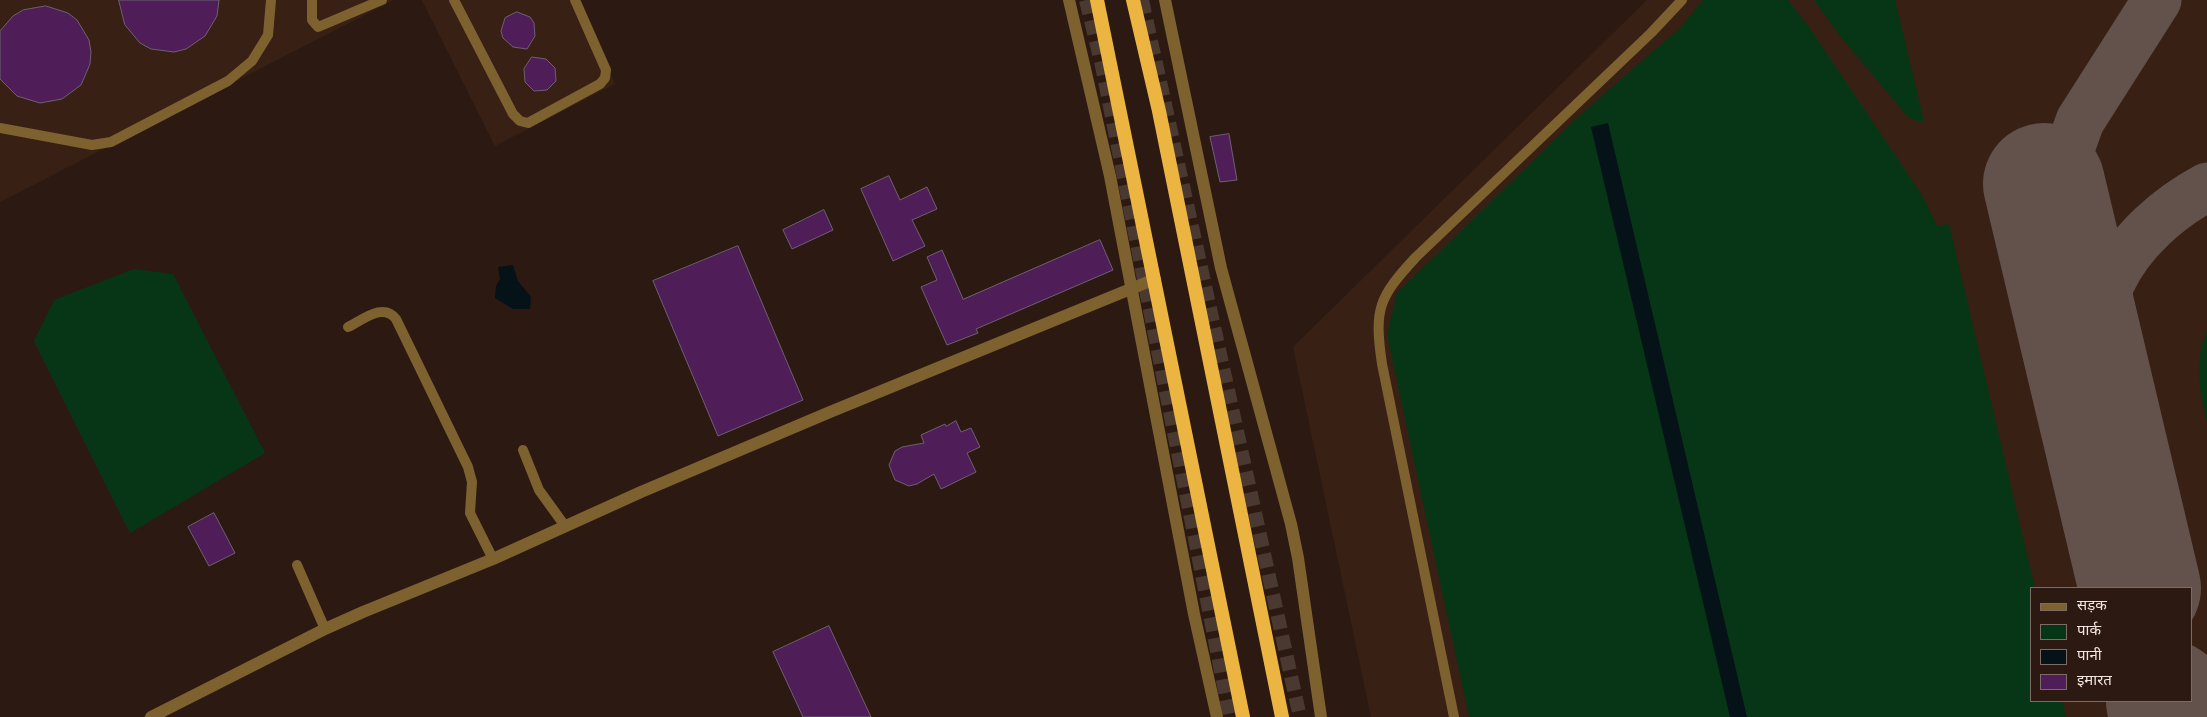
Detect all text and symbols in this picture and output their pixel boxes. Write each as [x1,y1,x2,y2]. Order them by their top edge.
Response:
legend [2030,587,2192,702]
text: सड़क [2077,597,2107,613]
text: पार्क [2077,622,2101,638]
text: पानी [2077,647,2102,663]
text: इमारत [2077,672,2112,688]

